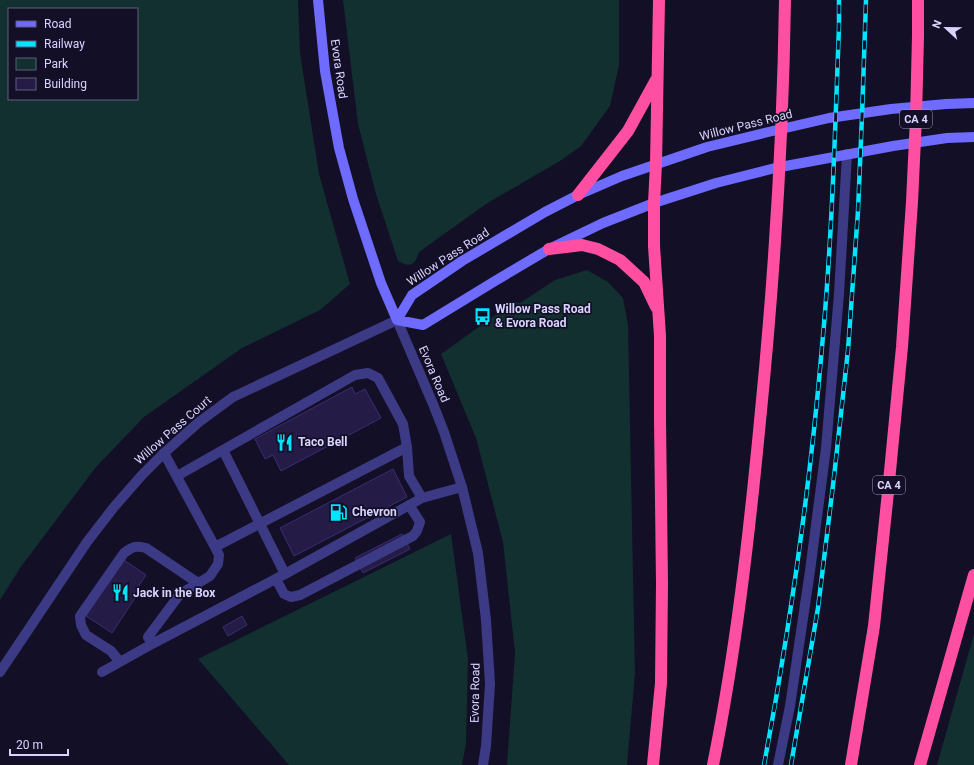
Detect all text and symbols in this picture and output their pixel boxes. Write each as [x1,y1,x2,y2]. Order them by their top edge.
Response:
legend [8,8,138,100]
north arrow [926,8,966,48]
text: Road [44,17,72,31]
text: N [930,18,945,30]
text: Railway [44,37,85,51]
street label: Evora Road [328,38,350,100]
text: Park [44,57,69,71]
text: Building [44,77,87,91]
street label: Willow Pass Road [698,107,794,143]
road number: CA 4 [900,110,932,128]
street label: Willow Pass Road [404,225,492,289]
place label: Willow Pass Road & Evora Road [495,302,591,330]
bus stop icon: Willow Pass Road & Evora Road [472,306,492,326]
street label: Evora Road [416,344,452,404]
street label: Willow Pass Court [132,393,214,467]
restaurant icon: Taco Bell [275,432,295,452]
place label: Taco Bell [298,435,347,449]
road number: CA 4 [873,476,905,494]
fuel station icon: Chevron [329,502,349,522]
place label: Chevron [352,505,397,519]
restaurant icon: Jack in the Box [110,583,130,603]
place label: Jack in the Box [133,586,216,600]
street label: Evora Road [467,663,483,723]
scale bar [10,731,68,757]
text: 20 m [16,738,43,752]

